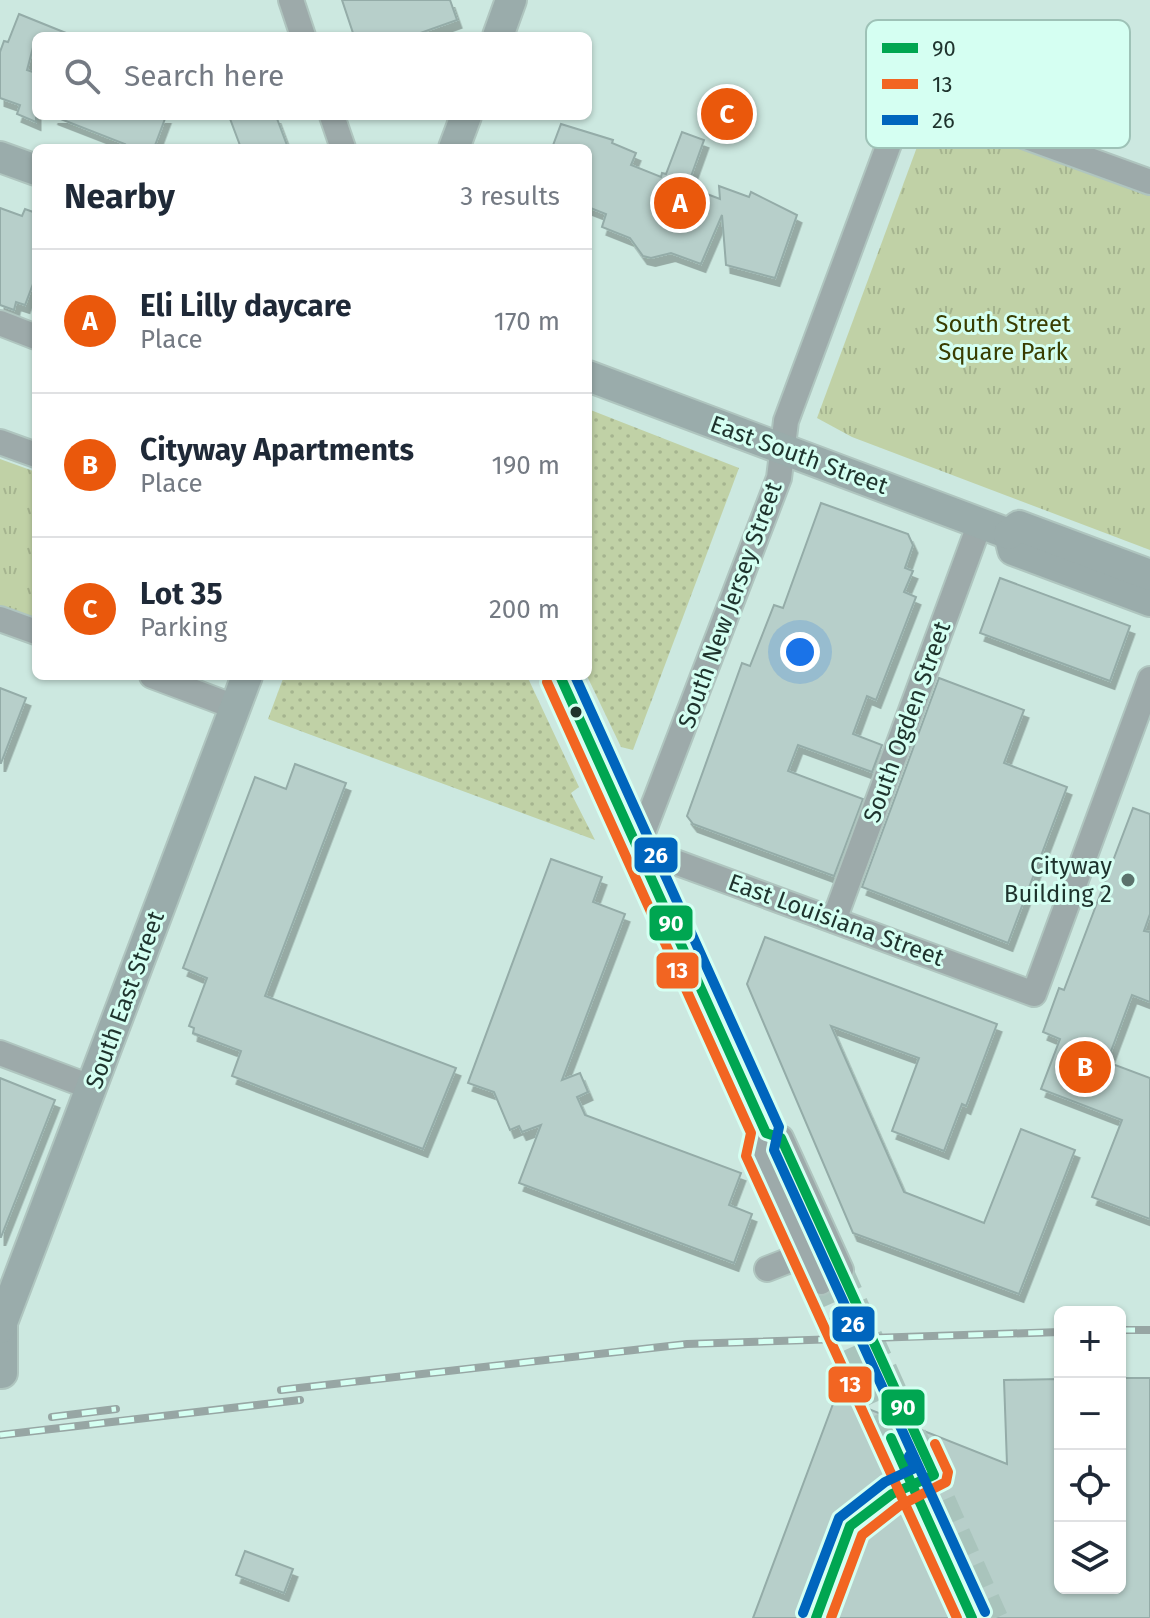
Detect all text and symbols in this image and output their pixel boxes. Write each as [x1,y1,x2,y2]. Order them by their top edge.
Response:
legend [866,20,1130,148]
search box [32,32,592,120]
text: 90 [932,35,956,62]
icon: search [60,54,104,98]
text: Search here [124,58,284,94]
text: 13 [932,71,953,98]
pin: C [701,84,753,144]
text: 26 [932,107,955,134]
pin: A [654,173,706,233]
text: Nearby [64,176,175,217]
text: 3 results [460,181,560,212]
text: Eli Lilly daycare [140,288,352,324]
text: A [82,306,98,337]
text: 170 m [494,306,560,337]
park label: South Street Square Park [935,310,1071,366]
text: Place [140,324,203,355]
street label: East South Street [706,410,892,500]
text: Cityway Apartments [140,432,414,468]
text: B [82,450,98,481]
text: 190 m [491,450,560,481]
text: Place [140,468,203,499]
street label: South New Jersey Street [672,478,788,732]
text: Lot 35 [140,576,223,612]
text: C [83,594,97,625]
text: 200 m [489,594,560,625]
text: Parking [140,612,227,643]
street label: South Ogden Street [858,617,956,826]
your location [780,632,820,672]
unlabelled marker [568,704,584,720]
line badge: 26 [633,836,679,874]
text: 26 [644,842,668,869]
place label: Cityway Building 2 [1004,852,1112,908]
street label: East Louisiana Street [724,868,948,972]
marker: Cityway Building 2 [1119,871,1137,889]
line badge: 90 [648,904,694,942]
street label: South East Street [80,907,170,1093]
text: 90 [658,910,684,937]
line badge: 13 [655,951,700,990]
text: 13 [666,957,688,984]
pin: B [1059,1037,1111,1097]
line badge: 26 [831,1305,876,1343]
map controls [1054,1306,1126,1594]
button: + [1054,1306,1126,1378]
text: 26 [841,1311,865,1338]
line badge: 13 [827,1365,873,1404]
text: 13 [839,1371,861,1398]
button: − [1054,1378,1126,1450]
line badge: 90 [880,1388,926,1427]
text: 90 [890,1394,916,1421]
button: locate [1054,1450,1126,1522]
button: layers [1054,1522,1126,1594]

